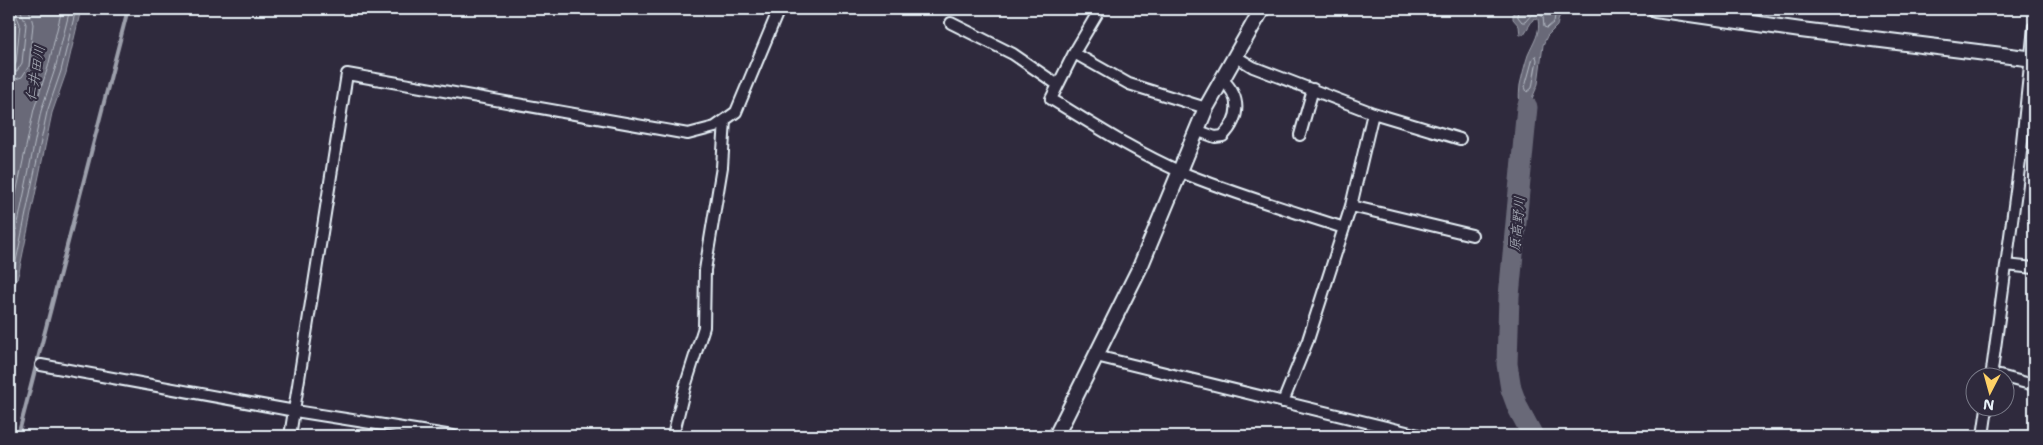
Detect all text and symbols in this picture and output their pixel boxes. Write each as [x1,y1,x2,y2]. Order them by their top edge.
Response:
water label: 仁井田川 [21,44,49,102]
water label: 原高野川 [1506,195,1528,253]
north arrow [1966,368,2016,418]
text: N [1982,395,1995,414]

